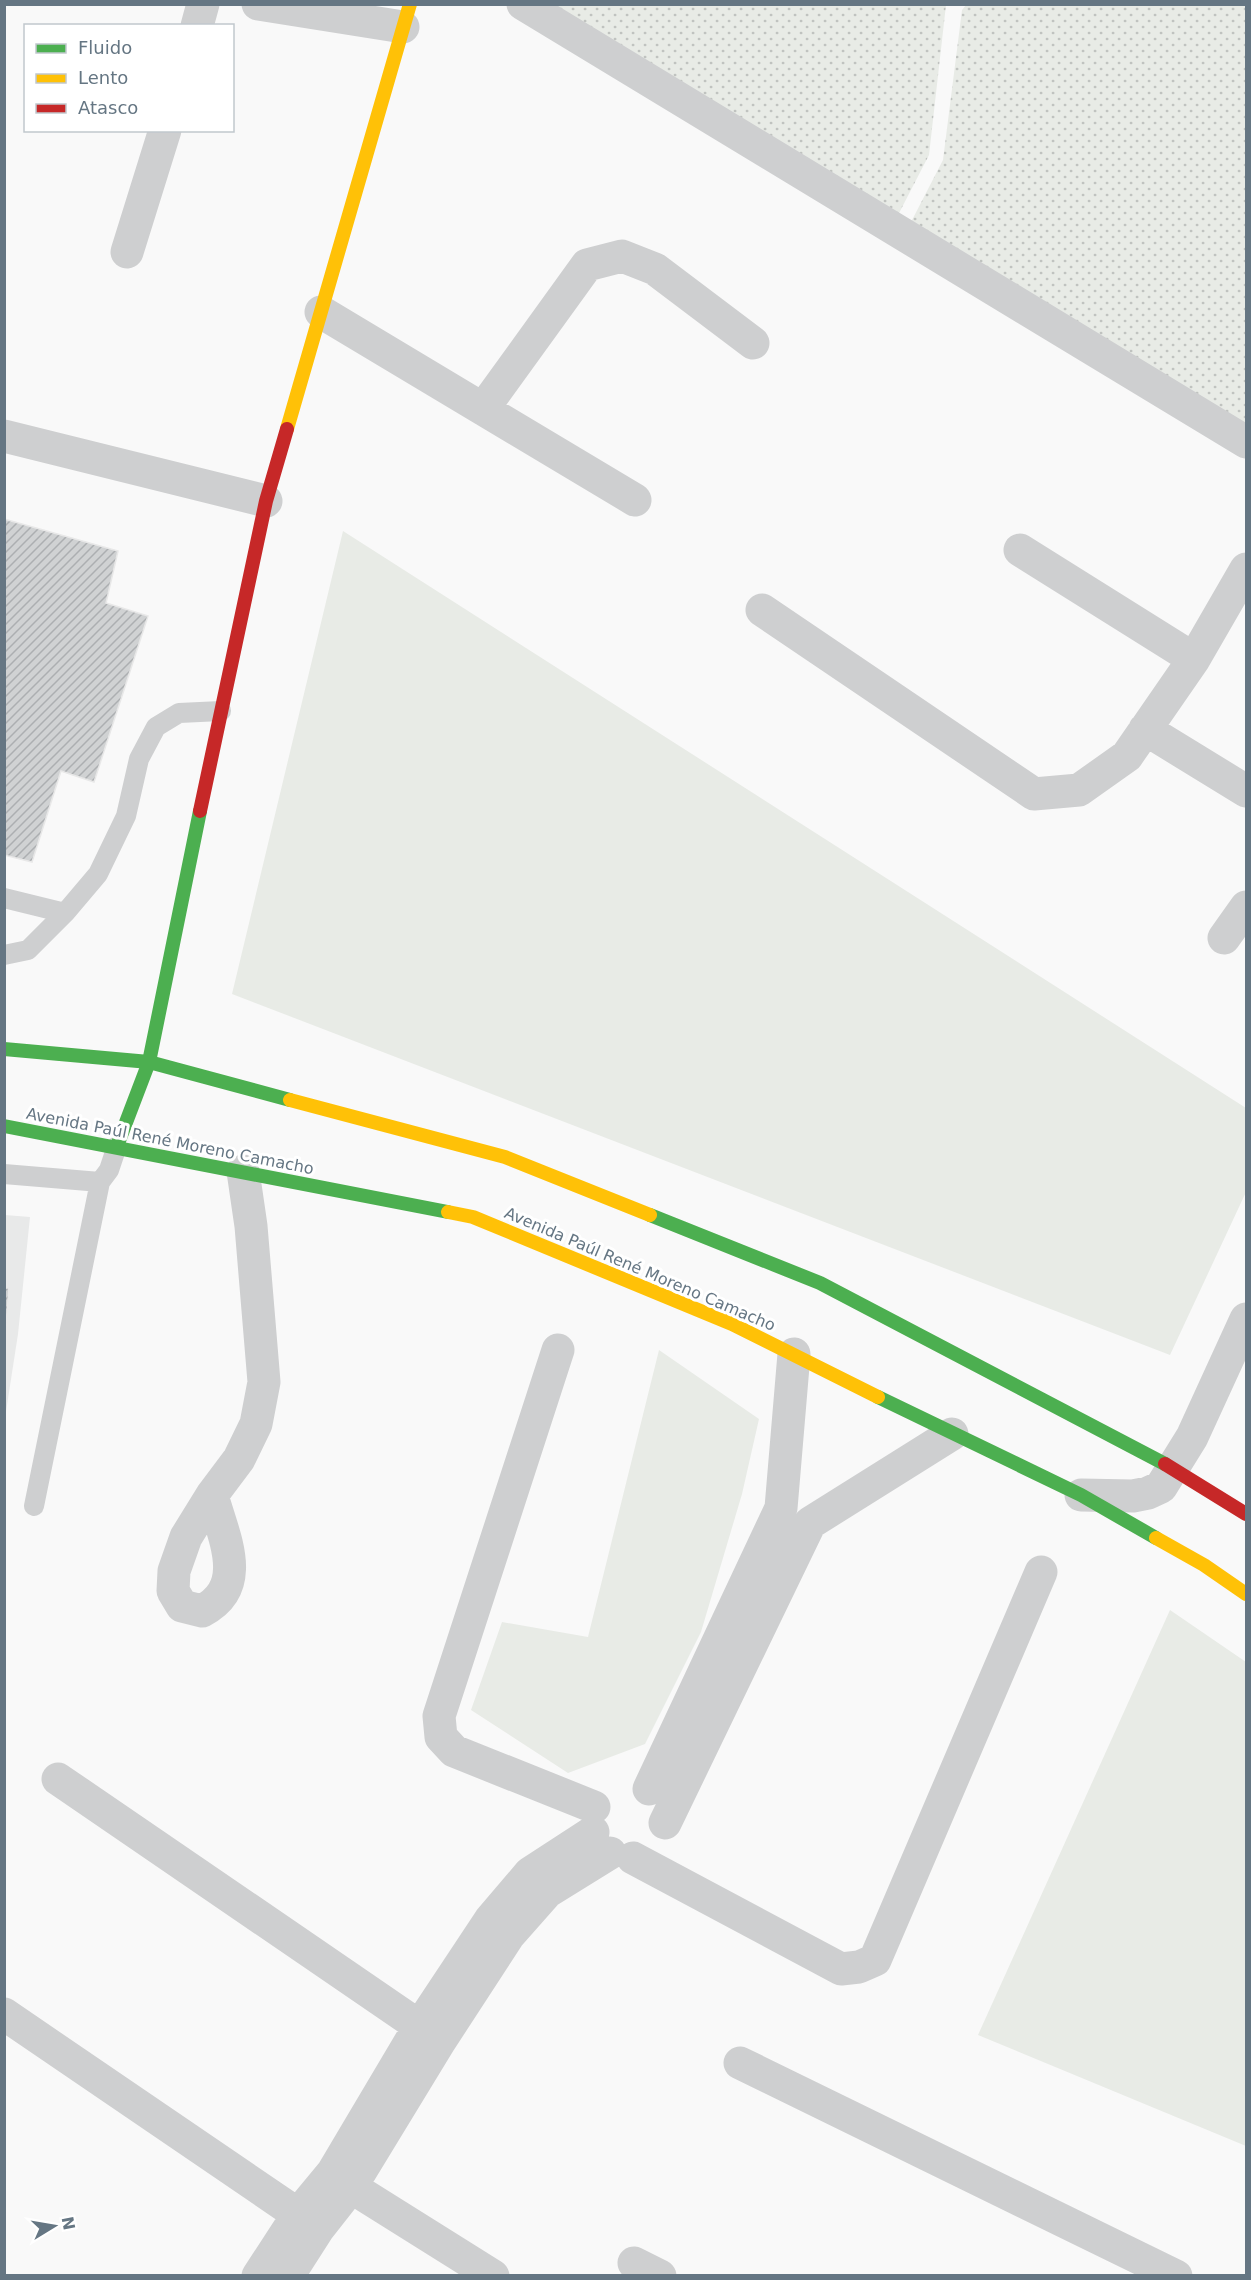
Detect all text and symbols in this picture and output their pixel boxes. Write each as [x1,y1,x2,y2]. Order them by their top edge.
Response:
legend [24,24,234,132]
text: Fluido [78,37,132,58]
text: Lento [78,67,128,88]
text: Atasco [78,97,138,118]
street label: Avenida Paúl René Moreno Camacho [25,1104,315,1178]
street label: Avenida Paúl René Moreno Camacho [502,1203,778,1335]
north arrow [24,2196,84,2256]
text: N [58,2215,79,2232]

